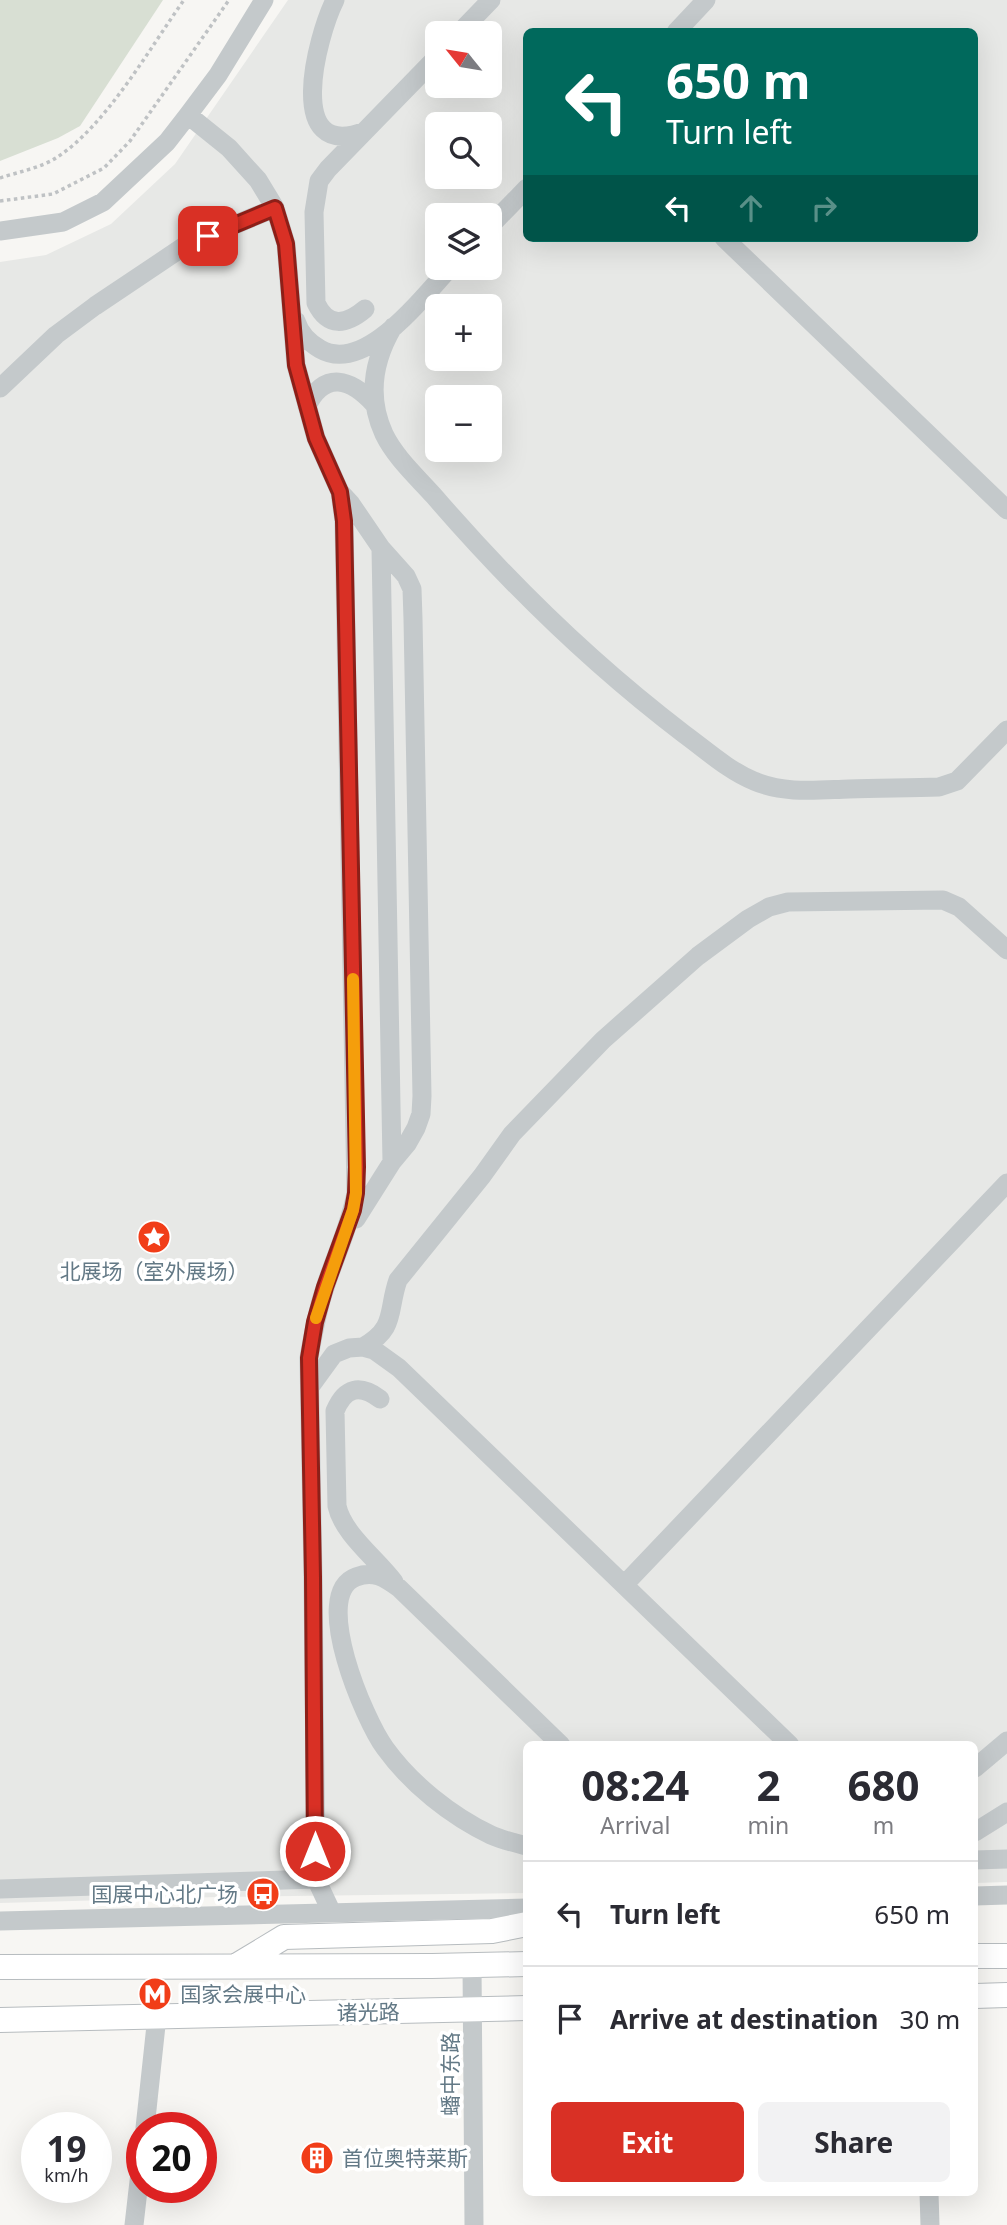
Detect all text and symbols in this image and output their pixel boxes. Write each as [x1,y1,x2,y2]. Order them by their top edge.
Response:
north arrow [425,21,502,98]
map controls [425,21,502,462]
text: 650 m [666,47,811,113]
icon: left [551,56,642,147]
text: Turn left [666,110,792,153]
button: search [425,112,502,189]
icon: left [659,189,697,227]
icon: ahead [732,189,770,227]
icon: right [805,189,843,227]
button: layers [425,203,502,280]
pin [178,206,238,266]
icon: arrive [189,217,227,255]
button: + [425,294,502,371]
button: − [425,385,502,462]
place icon: 北展场（室外展场） [135,1218,173,1256]
place label: 北展场（室外展场） [60,1257,249,1285]
text: 08:24 [581,1756,689,1813]
text: 2 [756,1756,780,1813]
text: 680 [848,1756,920,1813]
text: Arrival [600,1809,670,1841]
text: min [748,1809,789,1841]
text: m [873,1809,894,1841]
position arrow [278,1814,352,1888]
bus stop icon: 国展中心北广场 [244,1875,282,1913]
place label: 国展中心北广场 [91,1880,238,1908]
icon: left [551,1895,589,1933]
text: Turn left [610,1896,721,1932]
text: 650 m [874,1896,950,1932]
metro station icon: 国家会展中心 [136,1975,174,2013]
place label: 国家会展中心 [180,1980,306,2008]
street label: 诸光路 [336,1997,400,2027]
icon: arrive [551,2000,589,2038]
text: Arrive at destination [610,2001,879,2037]
text: 30 m [900,2001,960,2037]
street label: 蟠中东路 [436,2032,464,2116]
button: Exit [551,2102,744,2182]
button: Share [758,2102,950,2182]
speed limit sign: 20 [126,2112,217,2203]
text: 19 [46,2125,87,2172]
building icon: 首位奥特莱斯 [298,2139,336,2177]
place label: 首位奥特莱斯 [342,2144,468,2172]
text: km/h [44,2163,89,2187]

